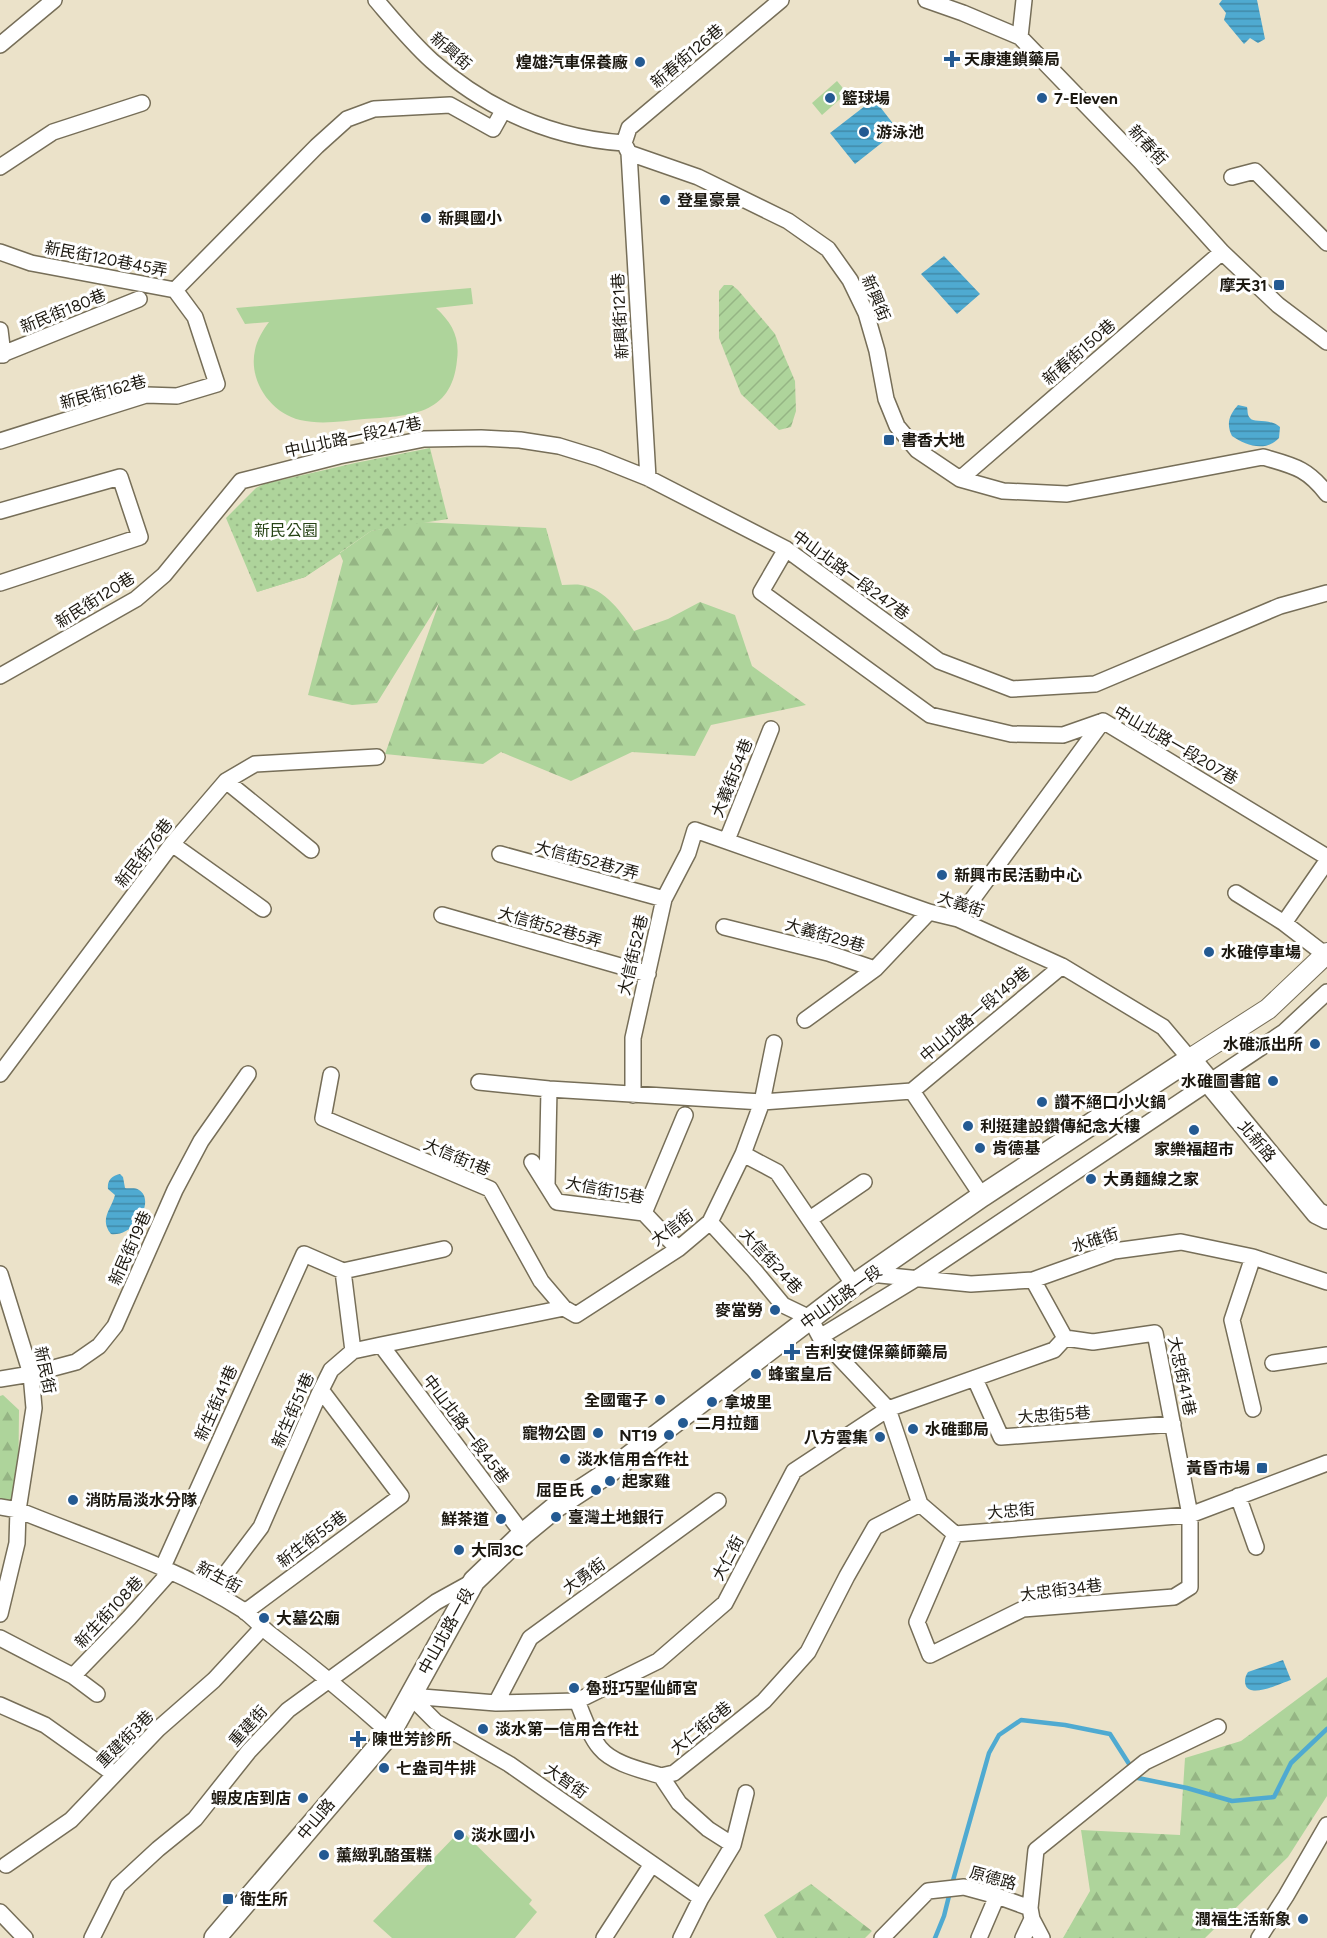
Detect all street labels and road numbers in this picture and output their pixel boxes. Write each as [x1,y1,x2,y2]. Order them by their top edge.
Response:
street label: 新春街126巷 [647,20,727,92]
street label: 新興街 [427,28,475,74]
street label: 新春街 [1125,121,1171,169]
street label: 新民街120巷45弄 [43,238,169,280]
street label: 新興街121巷 [608,272,632,360]
street label: 新興街 [858,272,894,324]
street label: 新民街180巷 [17,285,109,337]
street label: 新春街150巷 [1039,315,1119,389]
street label: 新民街162巷 [58,371,148,413]
street label: 中山北路一段247巷 [283,413,423,461]
street label: 中山北路一段247巷 [789,526,913,624]
street label: 新民街120巷 [52,568,138,632]
street label: 中山北路一段207巷 [1111,702,1241,788]
street label: 大義街54巷 [708,736,756,820]
street label: 新民街76巷 [111,815,177,891]
street label: 大信街52巷7弄 [533,837,641,883]
street label: 大義街 [935,887,987,921]
street label: 大信街52巷5弄 [496,903,604,951]
street label: 大信街52巷 [615,913,651,997]
street label: 大義街29巷 [783,915,867,955]
street label: 中山北路一段149巷 [916,962,1034,1066]
street label: 北新路 [1234,1117,1280,1165]
street label: 大信街1巷 [421,1134,493,1180]
street label: 大信街15巷 [564,1173,646,1207]
street label: 大信街 [647,1206,697,1250]
street label: 新民街19巷 [105,1208,155,1288]
street label: 大信街24巷 [736,1224,806,1298]
street label: 水碓街 [1069,1224,1121,1256]
street label: 中山北路一段 [797,1261,885,1333]
street label: 大忠街41巷 [1164,1335,1200,1417]
street label: 新民街 [31,1345,59,1395]
street label: 新生街41巷 [191,1362,241,1444]
street label: 新生街51巷 [268,1370,318,1450]
street label: 中山北路一段45巷 [419,1371,513,1487]
street label: 大忠街5巷 [1017,1403,1091,1427]
street label: 大忠街 [986,1499,1036,1523]
street label: 新生街55巷 [273,1507,351,1571]
street label: 大仁街 [708,1532,748,1584]
street label: 大勇街 [559,1554,609,1598]
street label: 新生街 [193,1557,245,1597]
street label: 新生街108巷 [71,1572,147,1652]
street label: 大忠街34巷 [1019,1576,1103,1604]
street label: 中山北路一段 [414,1584,478,1678]
street label: 大仁街6巷 [667,1698,735,1758]
street label: 重建街 [225,1702,271,1750]
street label: 重建街3巷 [93,1707,157,1771]
street label: 大智街 [541,1759,591,1803]
street label: 中山路 [293,1795,339,1843]
street label: 原德路 [967,1863,1019,1893]

